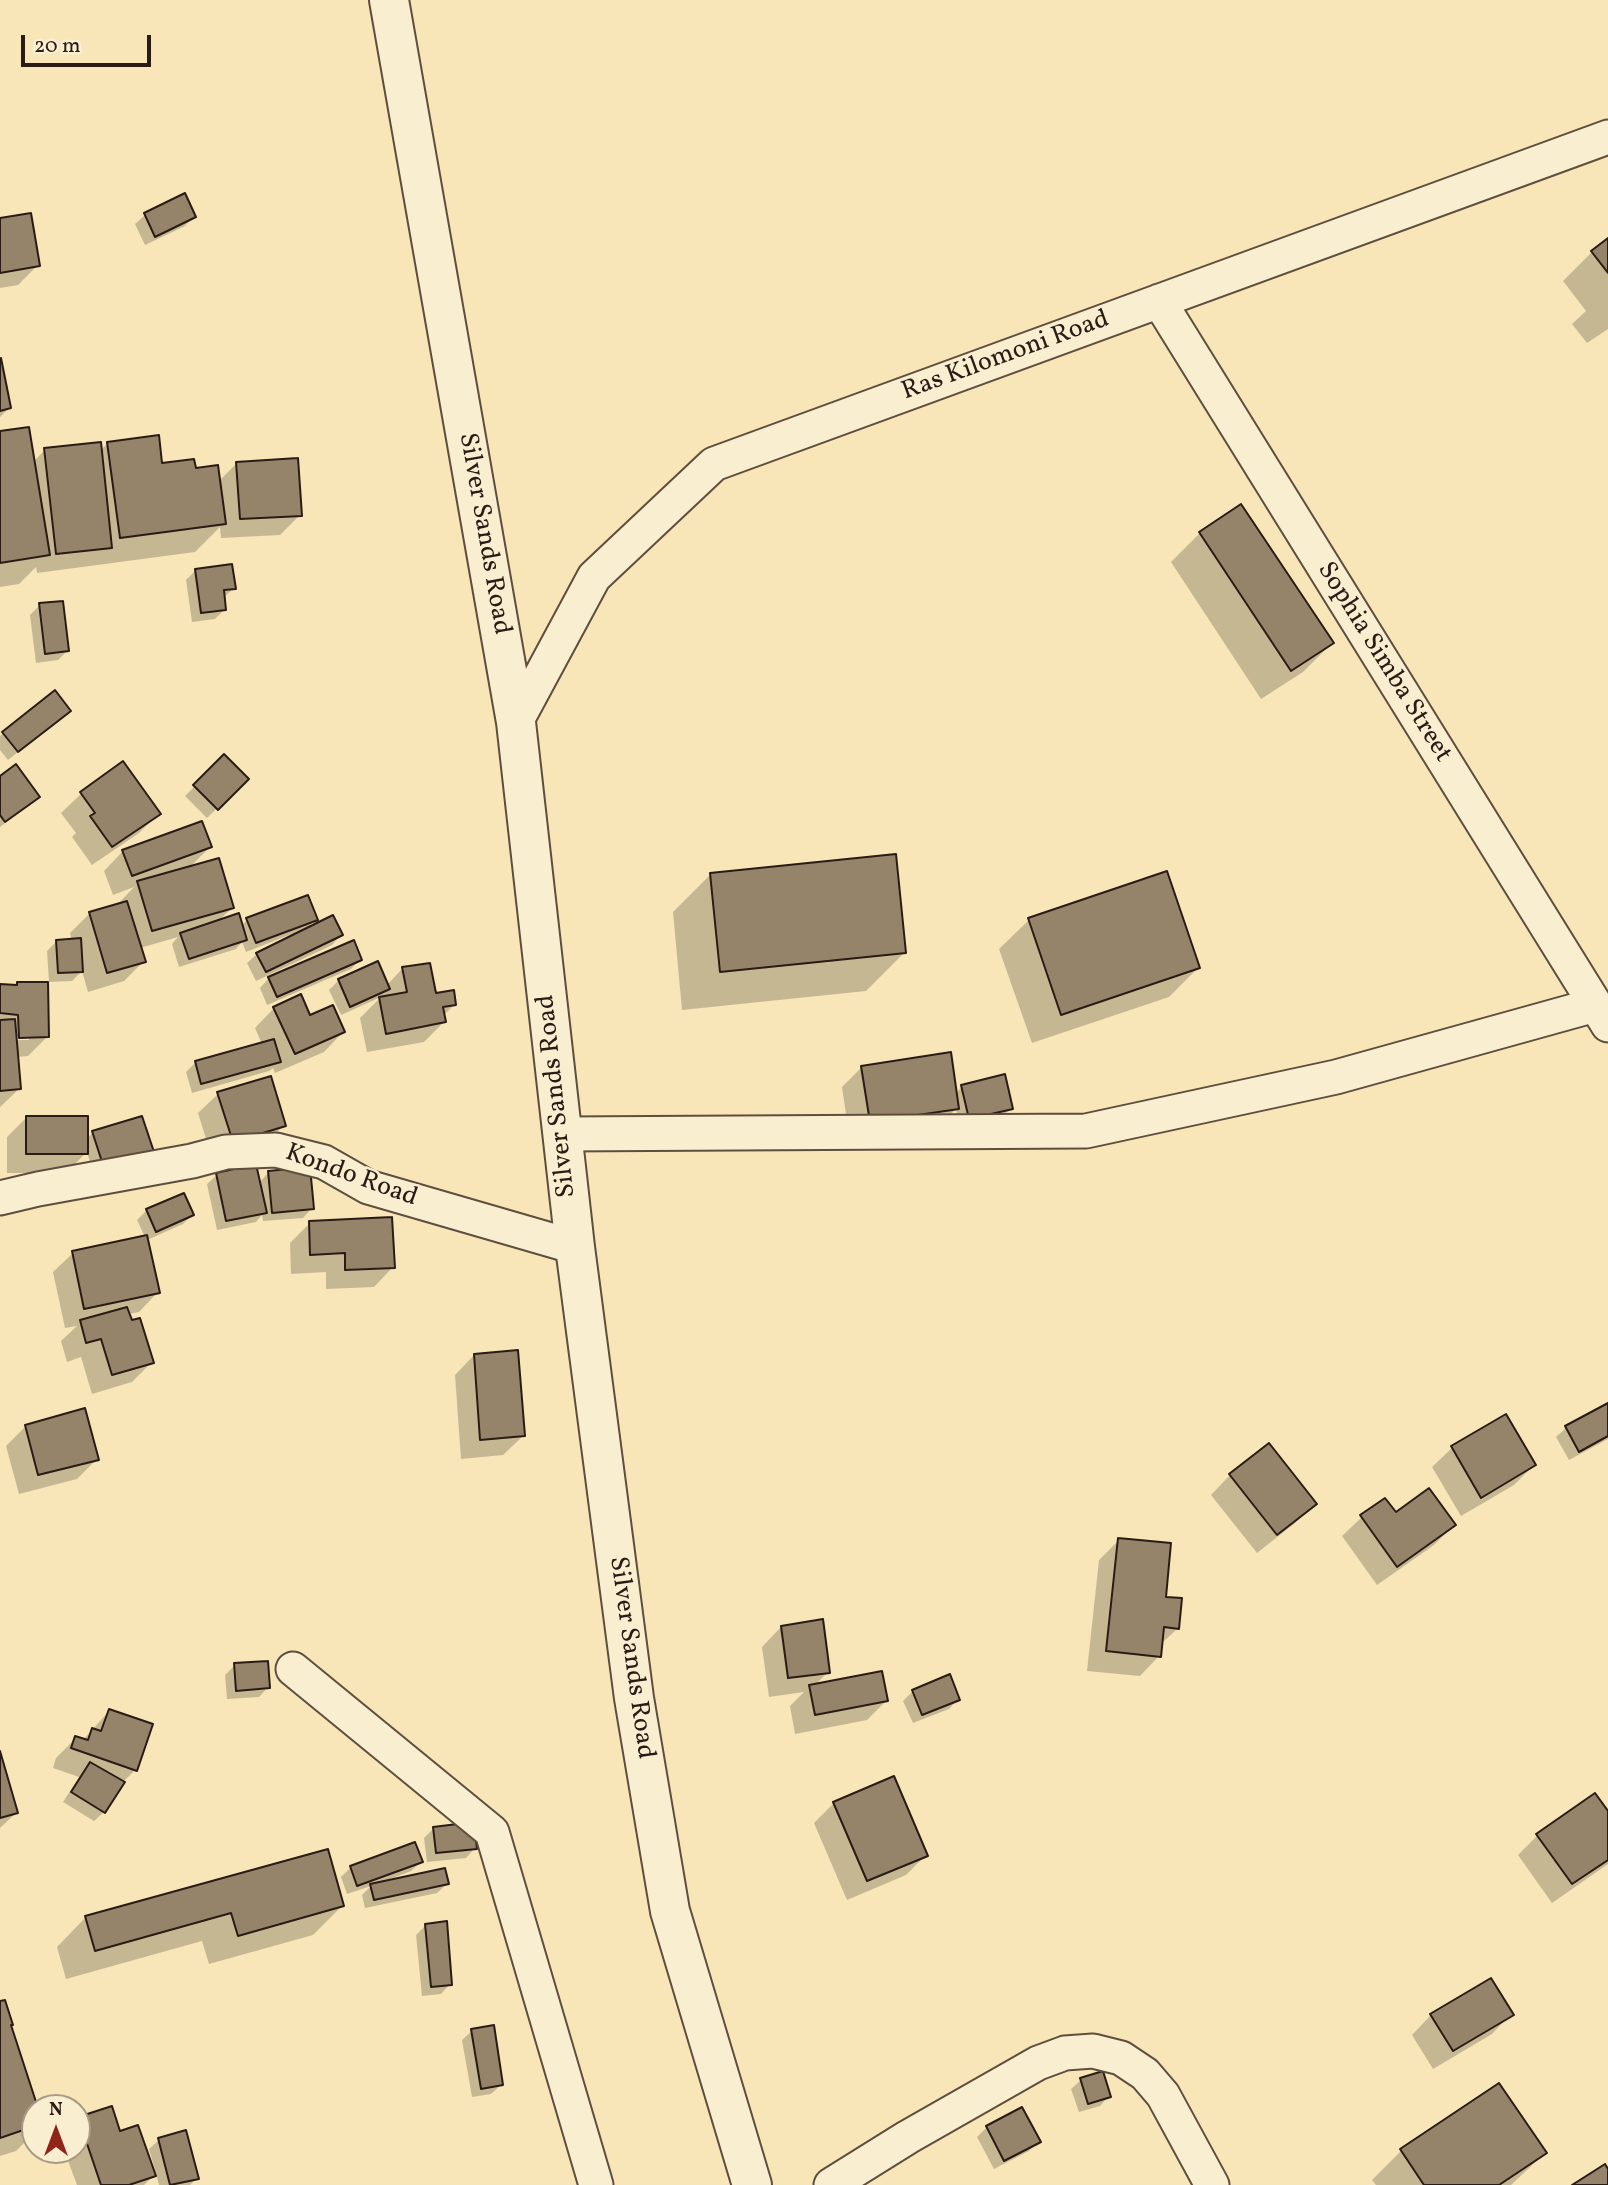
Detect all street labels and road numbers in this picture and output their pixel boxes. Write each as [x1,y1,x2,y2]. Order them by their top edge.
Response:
street label: Ras Kilomoni Road [898,305,1114,409]
street label: Silver Sands Road [450,431,516,637]
street label: Sophia Simba Street [1309,557,1457,769]
street label: Silver Sands Road [532,993,584,1199]
street label: Kondo Road [281,1139,421,1215]
street label: Silver Sands Road [600,1555,660,1761]

